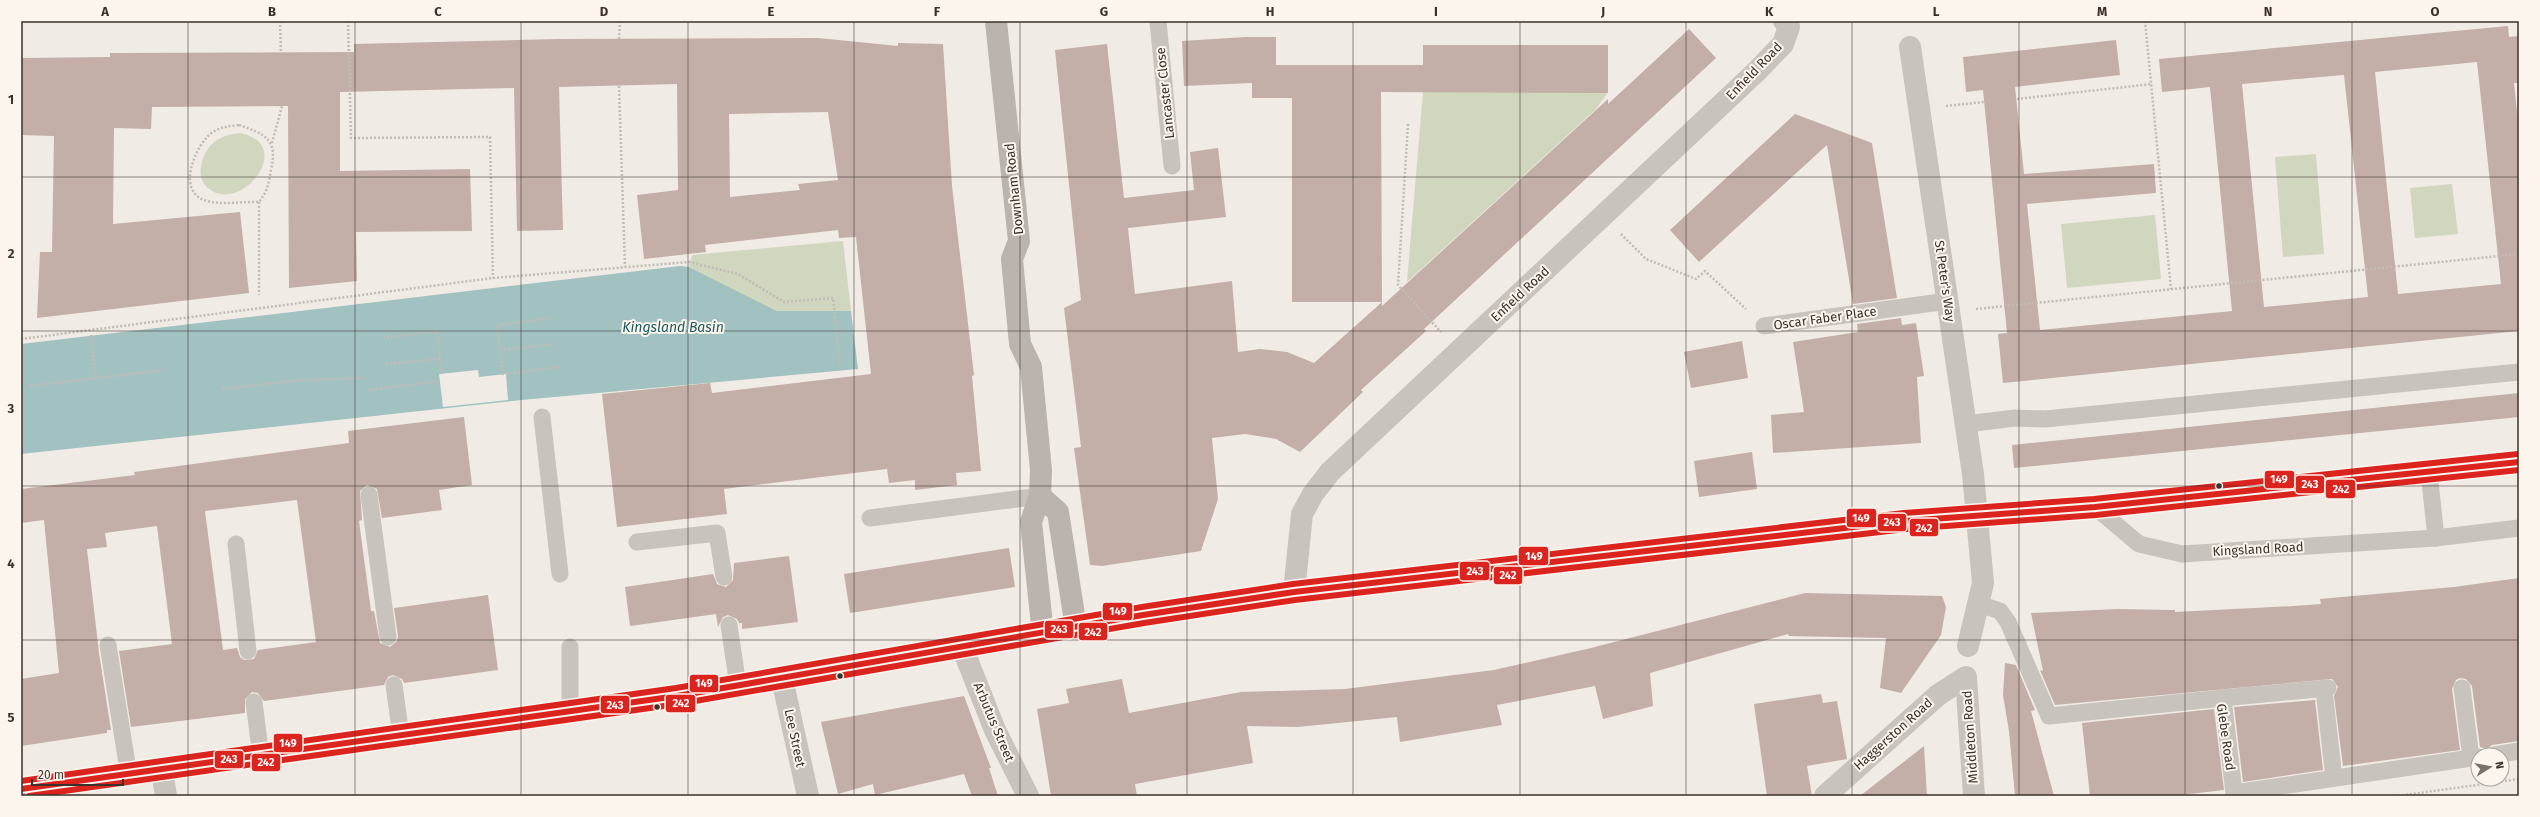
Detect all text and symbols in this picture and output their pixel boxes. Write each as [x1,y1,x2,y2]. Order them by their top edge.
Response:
text: A [100,4,109,19]
text: B [268,4,276,19]
text: C [434,4,442,19]
text: D [600,4,609,19]
text: E [768,4,775,19]
text: F [934,4,941,19]
text: G [1100,4,1108,19]
text: H [1266,4,1274,19]
text: I [1434,4,1438,19]
text: J [1600,4,1605,19]
text: K [1765,4,1774,19]
text: L [1933,4,1940,19]
text: M [2097,4,2107,19]
text: N [2264,4,2272,19]
text: O [2431,4,2440,19]
street label: Enfield Road [1723,39,1785,103]
street label: Lancaster Close [1153,47,1177,139]
text: 1 [8,92,14,107]
street label: Downham Road [1002,142,1026,236]
street label: St Peter's Way [1932,239,1958,323]
text: 2 [8,246,15,261]
street label: Enfield Road [1488,263,1552,325]
street label: Oscar Faber Place [1773,303,1877,333]
water label: Kingsland Basin [622,319,724,336]
text: 3 [7,401,15,416]
line badge: 149 [2264,470,2295,489]
text: 149 [2270,473,2288,486]
line badge: 243 [2295,475,2325,494]
text: 243 [2301,478,2319,491]
line badge: 242 [2325,479,2356,499]
unlabelled marker [2214,481,2224,491]
text: 242 [2332,483,2350,496]
line badge: 149 [1846,508,1877,528]
text: 149 [1852,512,1870,525]
line badge: 243 [1877,513,1907,532]
text: 243 [1883,516,1901,529]
line badge: 242 [1909,518,1939,537]
text: 242 [1915,522,1933,535]
street label: Kingsland Road [2212,539,2304,559]
line badge: 149 [1518,546,1549,566]
text: 149 [1525,550,1543,563]
text: 4 [7,556,15,571]
line badge: 243 [1459,561,1490,581]
text: 243 [1466,565,1484,578]
line badge: 242 [1493,566,1523,585]
text: 242 [1499,569,1517,582]
line badge: 149 [1102,602,1133,621]
text: 149 [1109,605,1127,618]
line badge: 243 [1044,620,1074,639]
line badge: 242 [1078,622,1108,641]
text: 243 [1050,623,1068,636]
text: 242 [1084,626,1102,639]
unlabelled marker [835,671,845,681]
line badge: 149 [689,674,719,693]
text: 149 [695,677,713,690]
street label: Arbutus Street [971,680,1018,764]
street label: Middleton Road [1959,690,1981,784]
line badge: 242 [665,694,696,713]
line badge: 243 [600,695,630,714]
street label: Haggerston Road [1851,695,1935,773]
text: 242 [672,697,690,710]
text: 243 [606,699,624,712]
unlabelled marker [652,702,662,712]
street label: Glebe Road [2214,703,2238,771]
street label: Lee Street [782,708,809,769]
text: 5 [8,710,15,725]
line badge: 149 [273,733,303,753]
text: 149 [279,737,297,750]
north arrow [2470,747,2510,787]
line badge: 243 [214,750,244,769]
text: 243 [220,753,238,766]
line badge: 242 [251,753,281,772]
text: 242 [257,756,275,769]
text: N [2492,760,2506,770]
scale bar [32,761,123,787]
text: 20 m [38,768,64,782]

